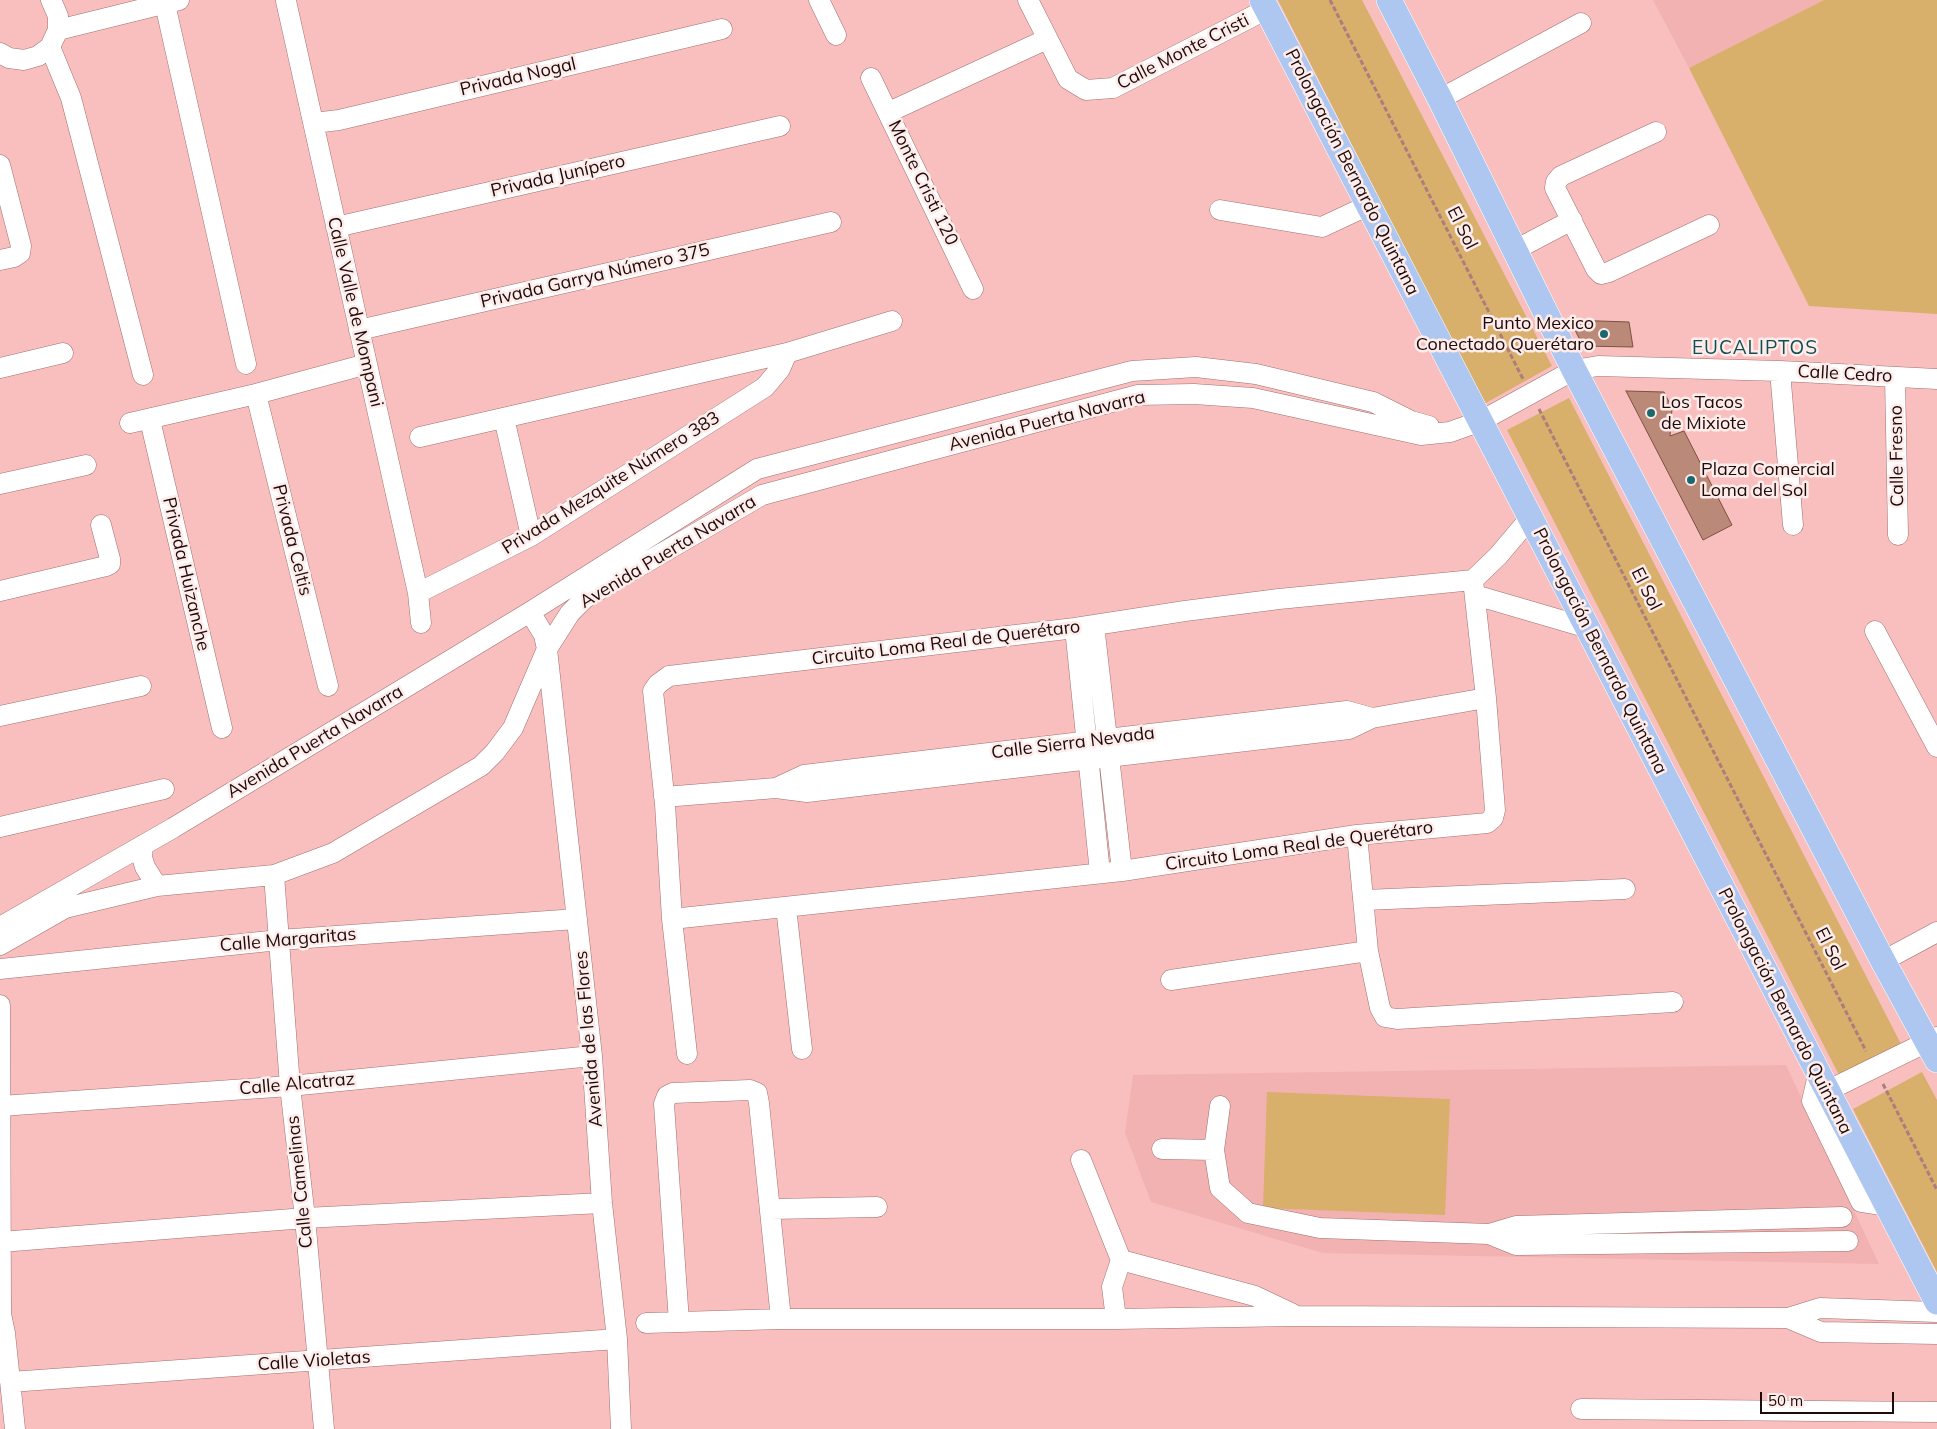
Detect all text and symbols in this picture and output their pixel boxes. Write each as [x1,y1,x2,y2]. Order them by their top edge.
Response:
street label: Calle Monte Cristi [1113,9,1253,95]
street label: Prolongación Bernardo Quintana [1280,45,1424,299]
street label: Privada Nogal [458,53,578,101]
street label: Monte Cristi 120 [883,117,963,249]
street label: Privada Junípero [489,150,627,202]
street label: El Sol [1442,203,1482,253]
street label: Calle Valle de Mompani [323,215,387,409]
street label: Privada Garrya Número 375 [478,239,712,313]
place label: Punto Mexico Conectado Querétaro [1416,313,1594,356]
marker: Punto Mexico Conectado Querétaro [1598,328,1610,340]
district label: EUCALIPTOS [1691,337,1819,359]
street label: Calle Cedro [1797,361,1893,387]
street label: Avenida Puerta Navarra [946,386,1148,456]
place label: Los Tacos de Mixiote [1661,392,1746,434]
street label: Calle Fresno [1885,405,1909,507]
street label: Privada Mezquite Número 383 [498,407,724,559]
marker: Los Tacos de Mixiote [1645,407,1657,419]
place label: Plaza Comercial Loma del Sol [1701,459,1835,502]
marker: Plaza Comercial Loma del Sol [1685,474,1697,486]
street label: Privada Celtis [268,482,316,598]
street label: Avenida Puerta Navarra [576,491,760,613]
street label: Privada Huizanche [158,495,214,653]
street label: Prolongación Bernardo Quintana [1528,524,1672,778]
street label: El Sol [1626,564,1666,614]
street label: Circuito Loma Real de Querétaro [811,616,1081,670]
street label: Avenida Puerta Navarra [223,681,407,803]
street label: Calle Sierra Nevada [990,722,1156,764]
street label: Circuito Loma Real de Querétaro [1164,816,1434,876]
street label: Prolongación Bernardo Quintana [1713,884,1857,1138]
street label: Calle Margaritas [219,923,357,957]
street label: El Sol [1810,924,1850,974]
street label: Avenida de las Flores [571,950,607,1128]
street label: Calle Alcatraz [238,1068,356,1100]
street label: Calle Camelinas [282,1115,318,1249]
street label: Calle Violetas [257,1346,371,1376]
scale bar [1762,1382,1896,1414]
text: 50 m [1768,1391,1803,1410]

